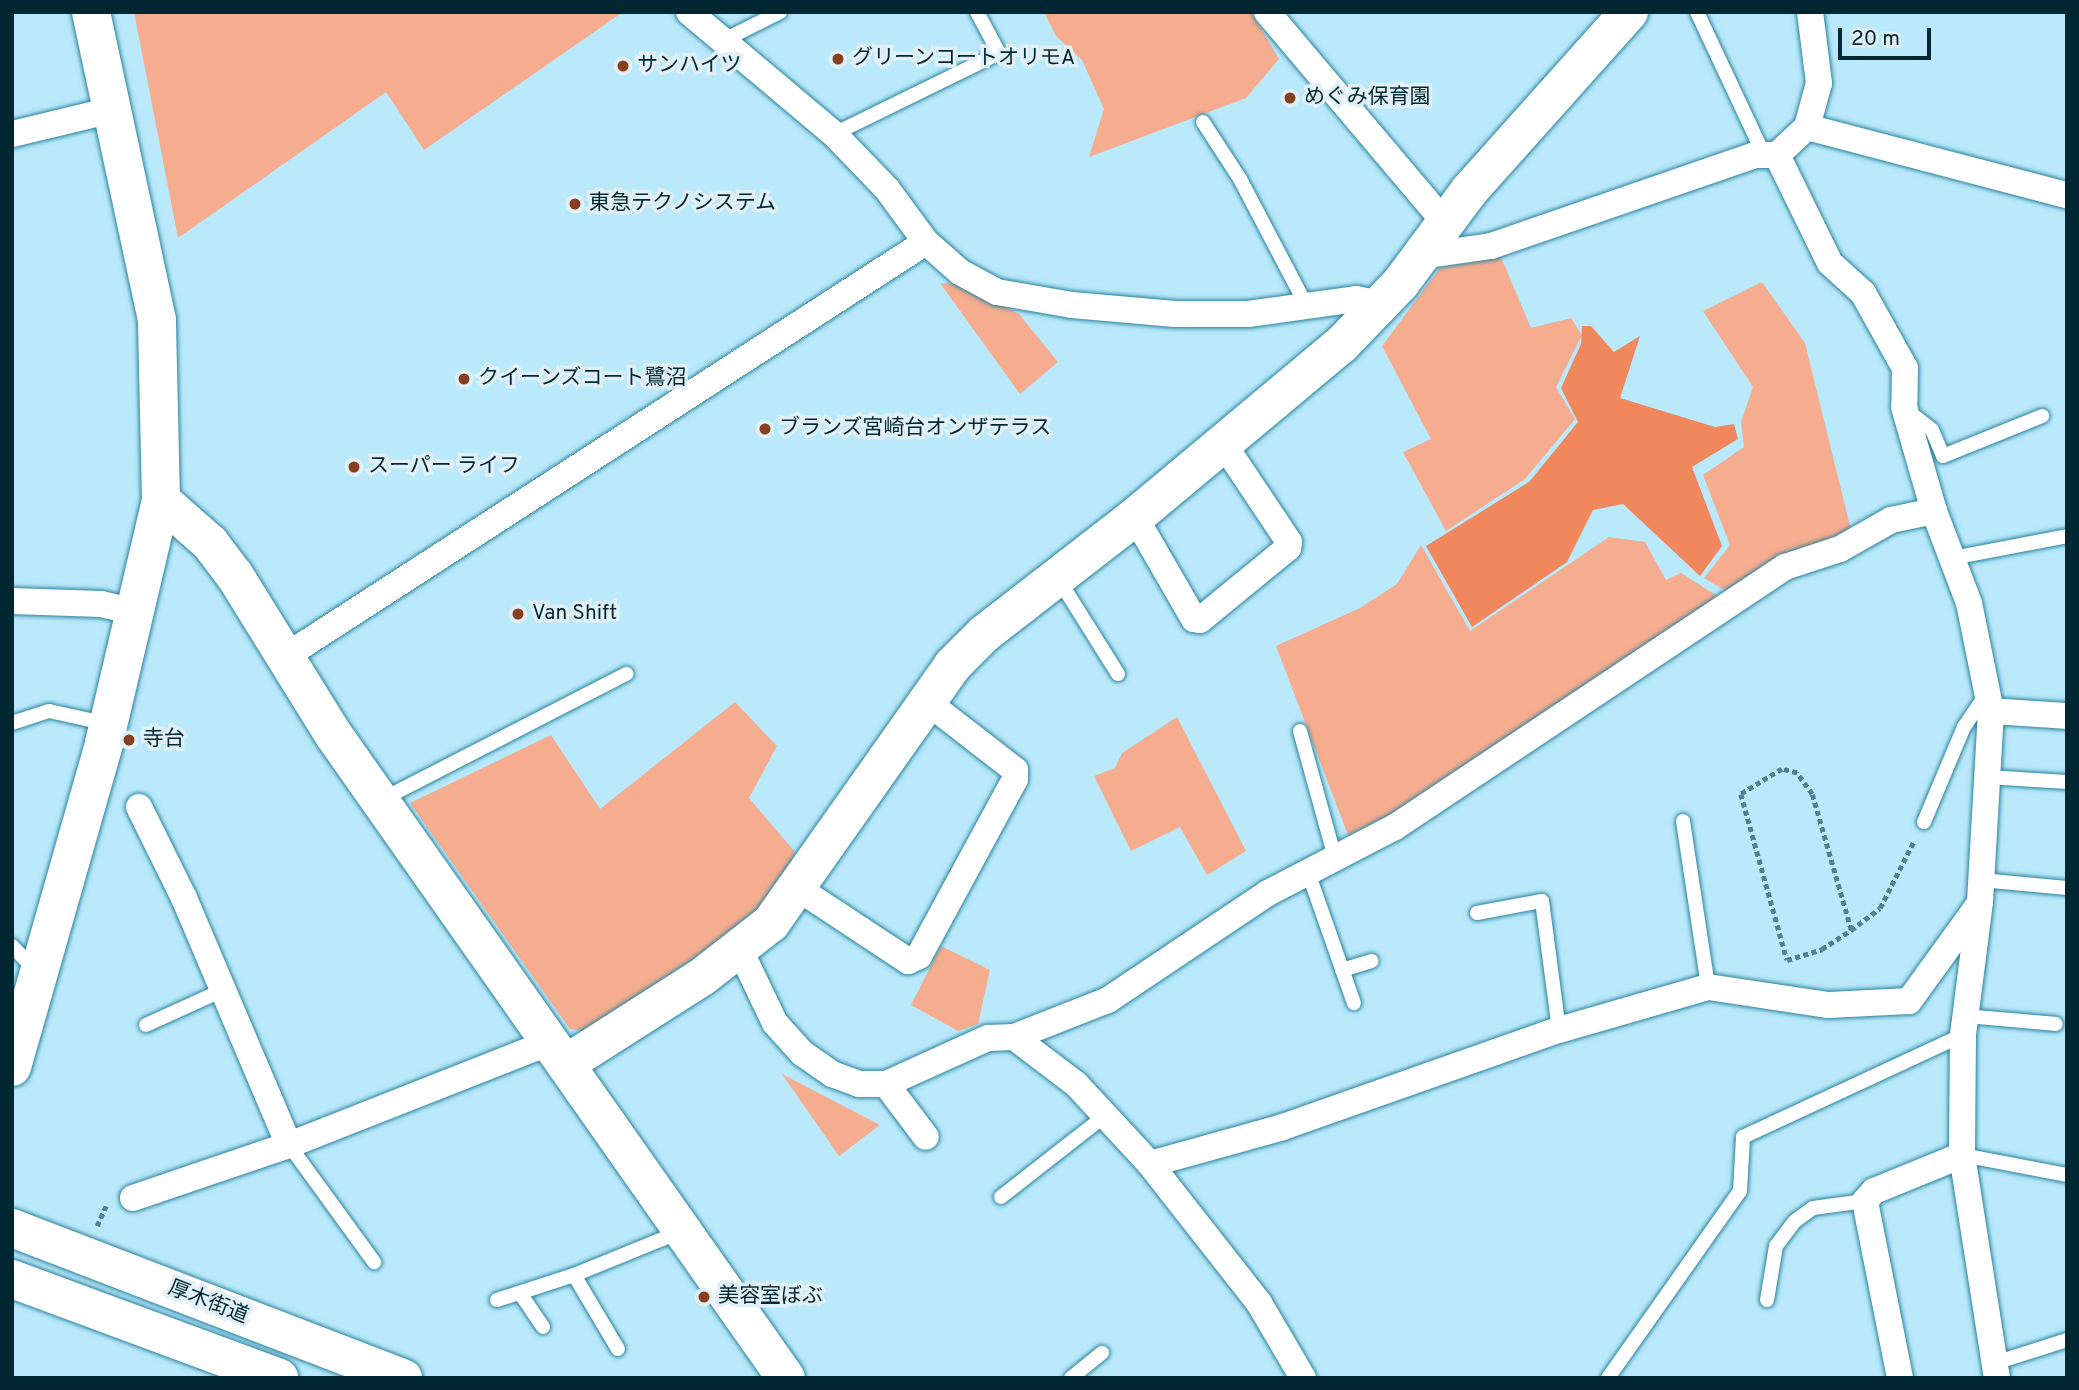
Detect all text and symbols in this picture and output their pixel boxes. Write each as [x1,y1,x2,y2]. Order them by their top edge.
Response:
scale bar [1841,14,1934,58]
text: 20 m [1851,26,1900,53]
place label: グリーンコートオリモA [852,46,1076,72]
marker: グリーンコートオリモA [830,51,846,67]
place label: サンハイツ [637,53,742,79]
marker: サンハイツ [615,58,631,74]
place label: めぐみ保育園 [1304,85,1430,111]
marker: めぐみ保育園 [1282,90,1298,106]
place label: 東急テクノシステム [589,191,778,217]
marker: 東急テクノシステム [567,196,583,212]
place label: クイーンズコート鷺沼 [478,366,688,392]
marker: クイーンズコート鷺沼 [456,371,472,387]
place label: ブランズ宮崎台オンザテラス [779,416,1052,442]
marker: ブランズ宮崎台オンザテラス [757,421,773,437]
place label: スーパー ライフ [368,454,520,480]
marker: スーパー ライフ [346,459,362,475]
place label: Van Shift [532,601,617,627]
marker: Van Shift [510,606,526,622]
place label: 寺台 [143,727,185,753]
marker: 寺台 [121,732,137,748]
street label: 厚木街道 [164,1276,252,1330]
place label: 美容室ぼぶ [718,1284,823,1310]
marker: 美容室ぼぶ [696,1289,712,1305]

